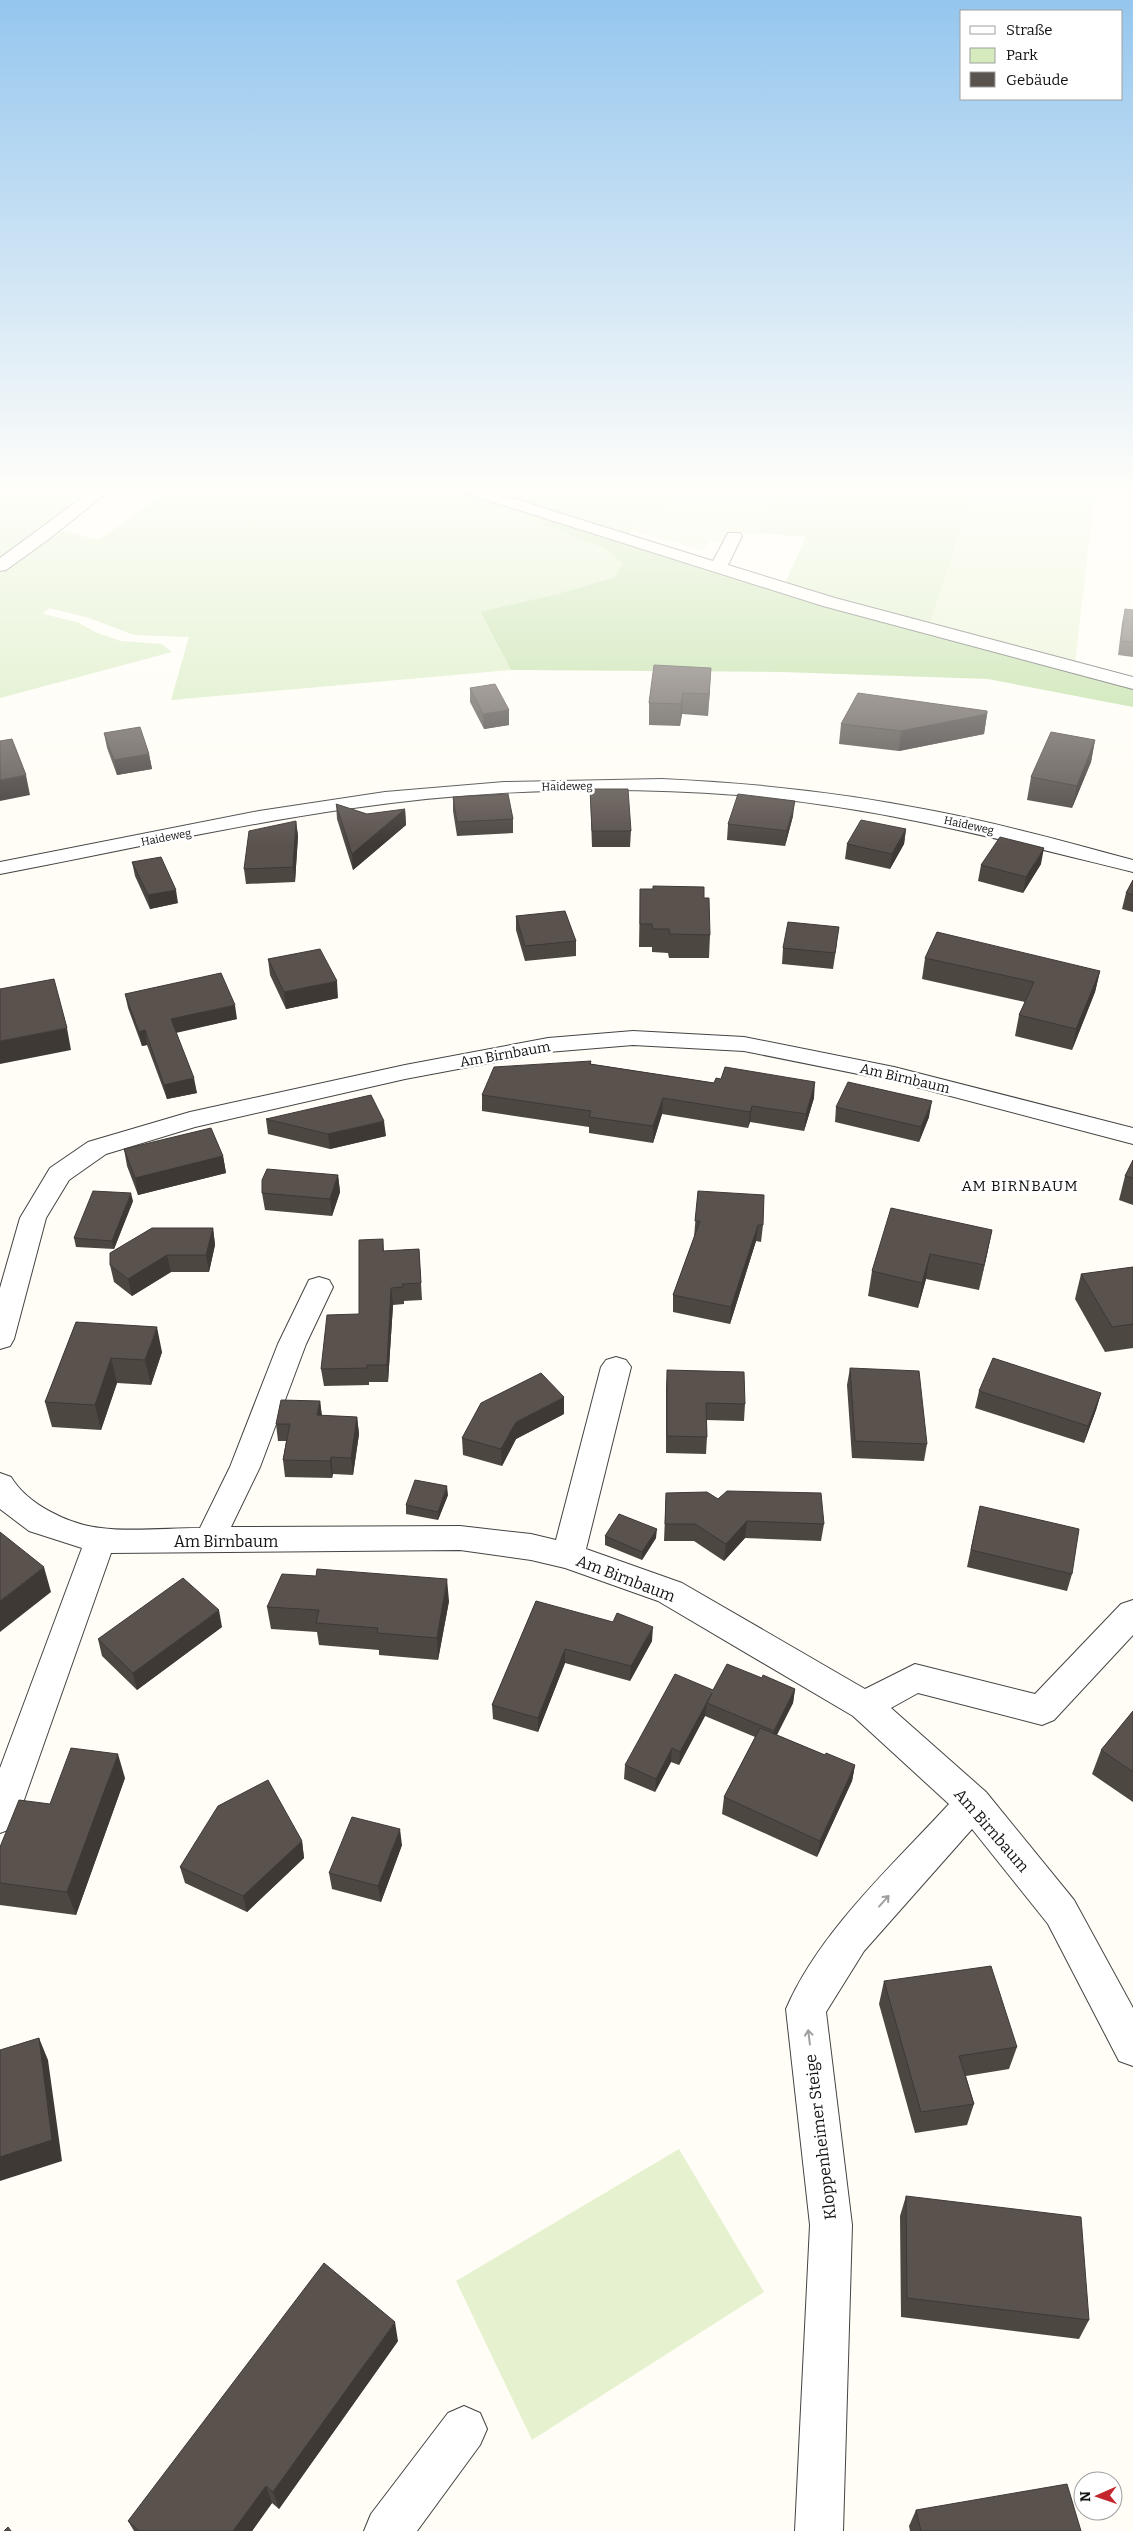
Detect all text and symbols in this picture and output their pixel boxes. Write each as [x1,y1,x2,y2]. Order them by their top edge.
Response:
legend [960,10,1123,100]
text: Straße [1006,21,1052,39]
text: Park [1006,46,1038,64]
text: Gebäude [1006,71,1069,89]
street label: Haideweg [541,780,593,793]
street label: Haideweg [943,814,995,837]
street label: Haideweg [140,826,192,849]
street label: Am Birnbaum [459,1038,552,1071]
street label: Am Birnbaum [858,1060,952,1097]
district label: AM BIRNBAUM [961,1177,1079,1195]
street label: Am Birnbaum [174,1532,278,1551]
street label: Am Birnbaum [574,1551,678,1606]
street label: Am Birnbaum [950,1785,1033,1876]
one-way arrow [878,1894,890,1907]
one-way arrow [804,2029,814,2045]
street label: Kloppenheimer Steige [801,2053,840,2221]
north arrow [1073,2471,1123,2521]
text: N [1077,2491,1094,2502]

